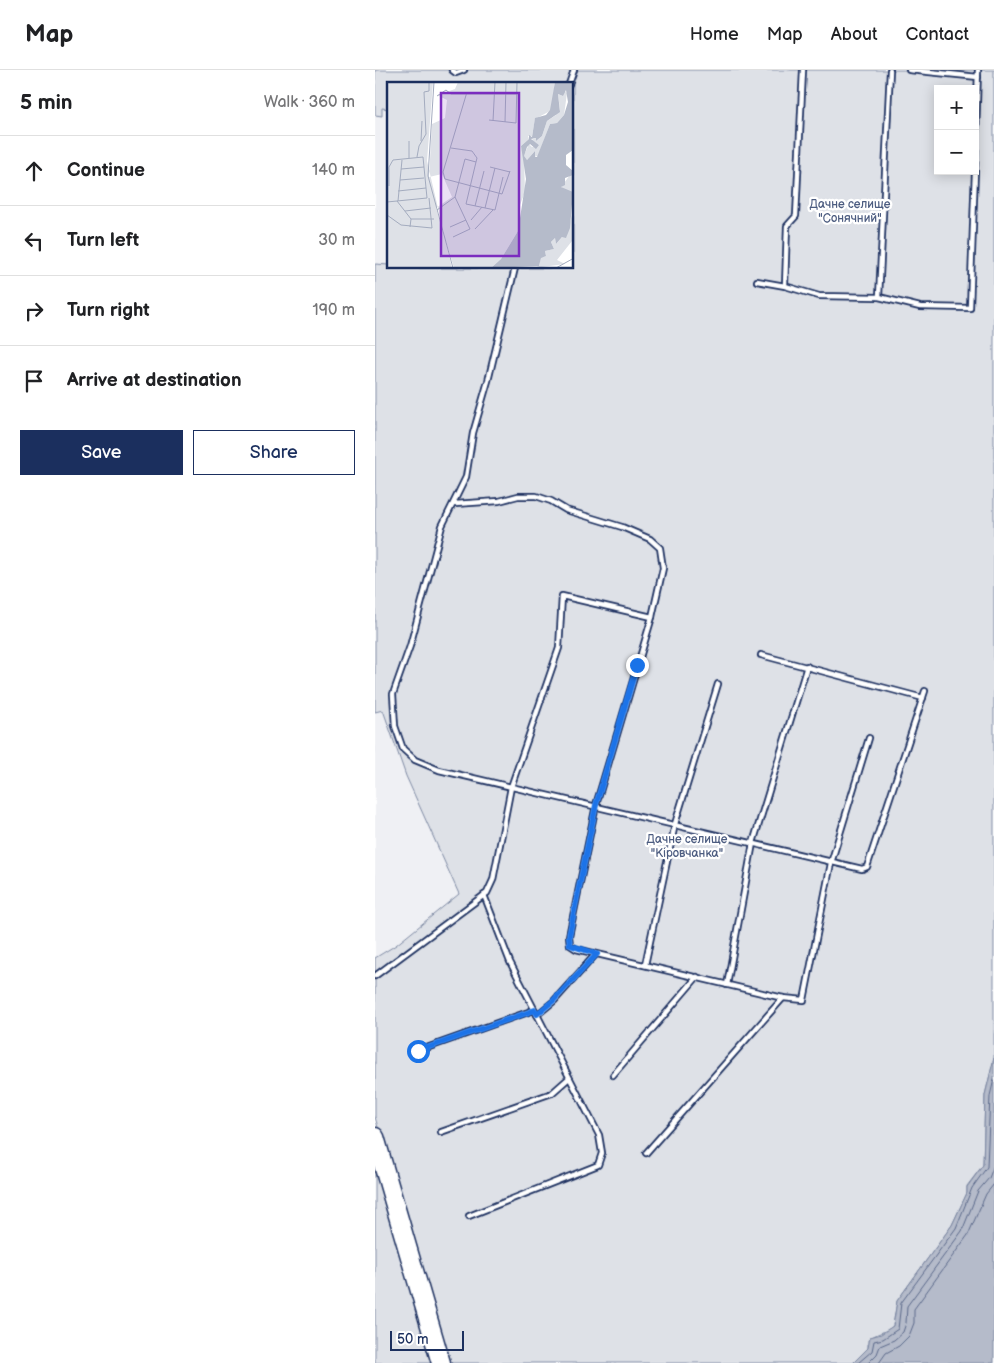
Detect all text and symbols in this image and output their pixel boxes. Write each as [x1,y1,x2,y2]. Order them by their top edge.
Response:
text: Map [25,20,73,49]
text: Home [690,24,739,45]
text: Map [767,24,803,45]
text: About [831,24,878,45]
text: Contact [906,24,969,45]
inset map [387,82,574,269]
map controls [934,85,979,175]
button: + [934,85,979,130]
text: 5 min [20,90,73,115]
text: Walk · 360 m [264,93,355,112]
button: − [934,130,979,175]
icon: ahead [20,157,48,185]
text: Continue [67,159,145,182]
text: 140 m [312,161,355,180]
park label: Дачне селище "Сонячний" [809,197,891,226]
icon: left [20,227,48,255]
text: Turn left [67,229,139,252]
text: 30 m [318,231,355,250]
icon: right [20,297,48,325]
text: Turn right [67,299,150,322]
text: 190 m [313,301,355,320]
icon: arrive [20,367,48,395]
text: Arrive at destination [67,369,242,392]
button: Save [20,430,183,475]
button: Share [193,430,355,475]
route end [626,654,649,677]
park label: Дачне селище "Кіровчанка" [646,832,728,861]
route start [407,1040,430,1063]
scale bar [390,1328,464,1351]
text: 50 m [397,1331,429,1348]

